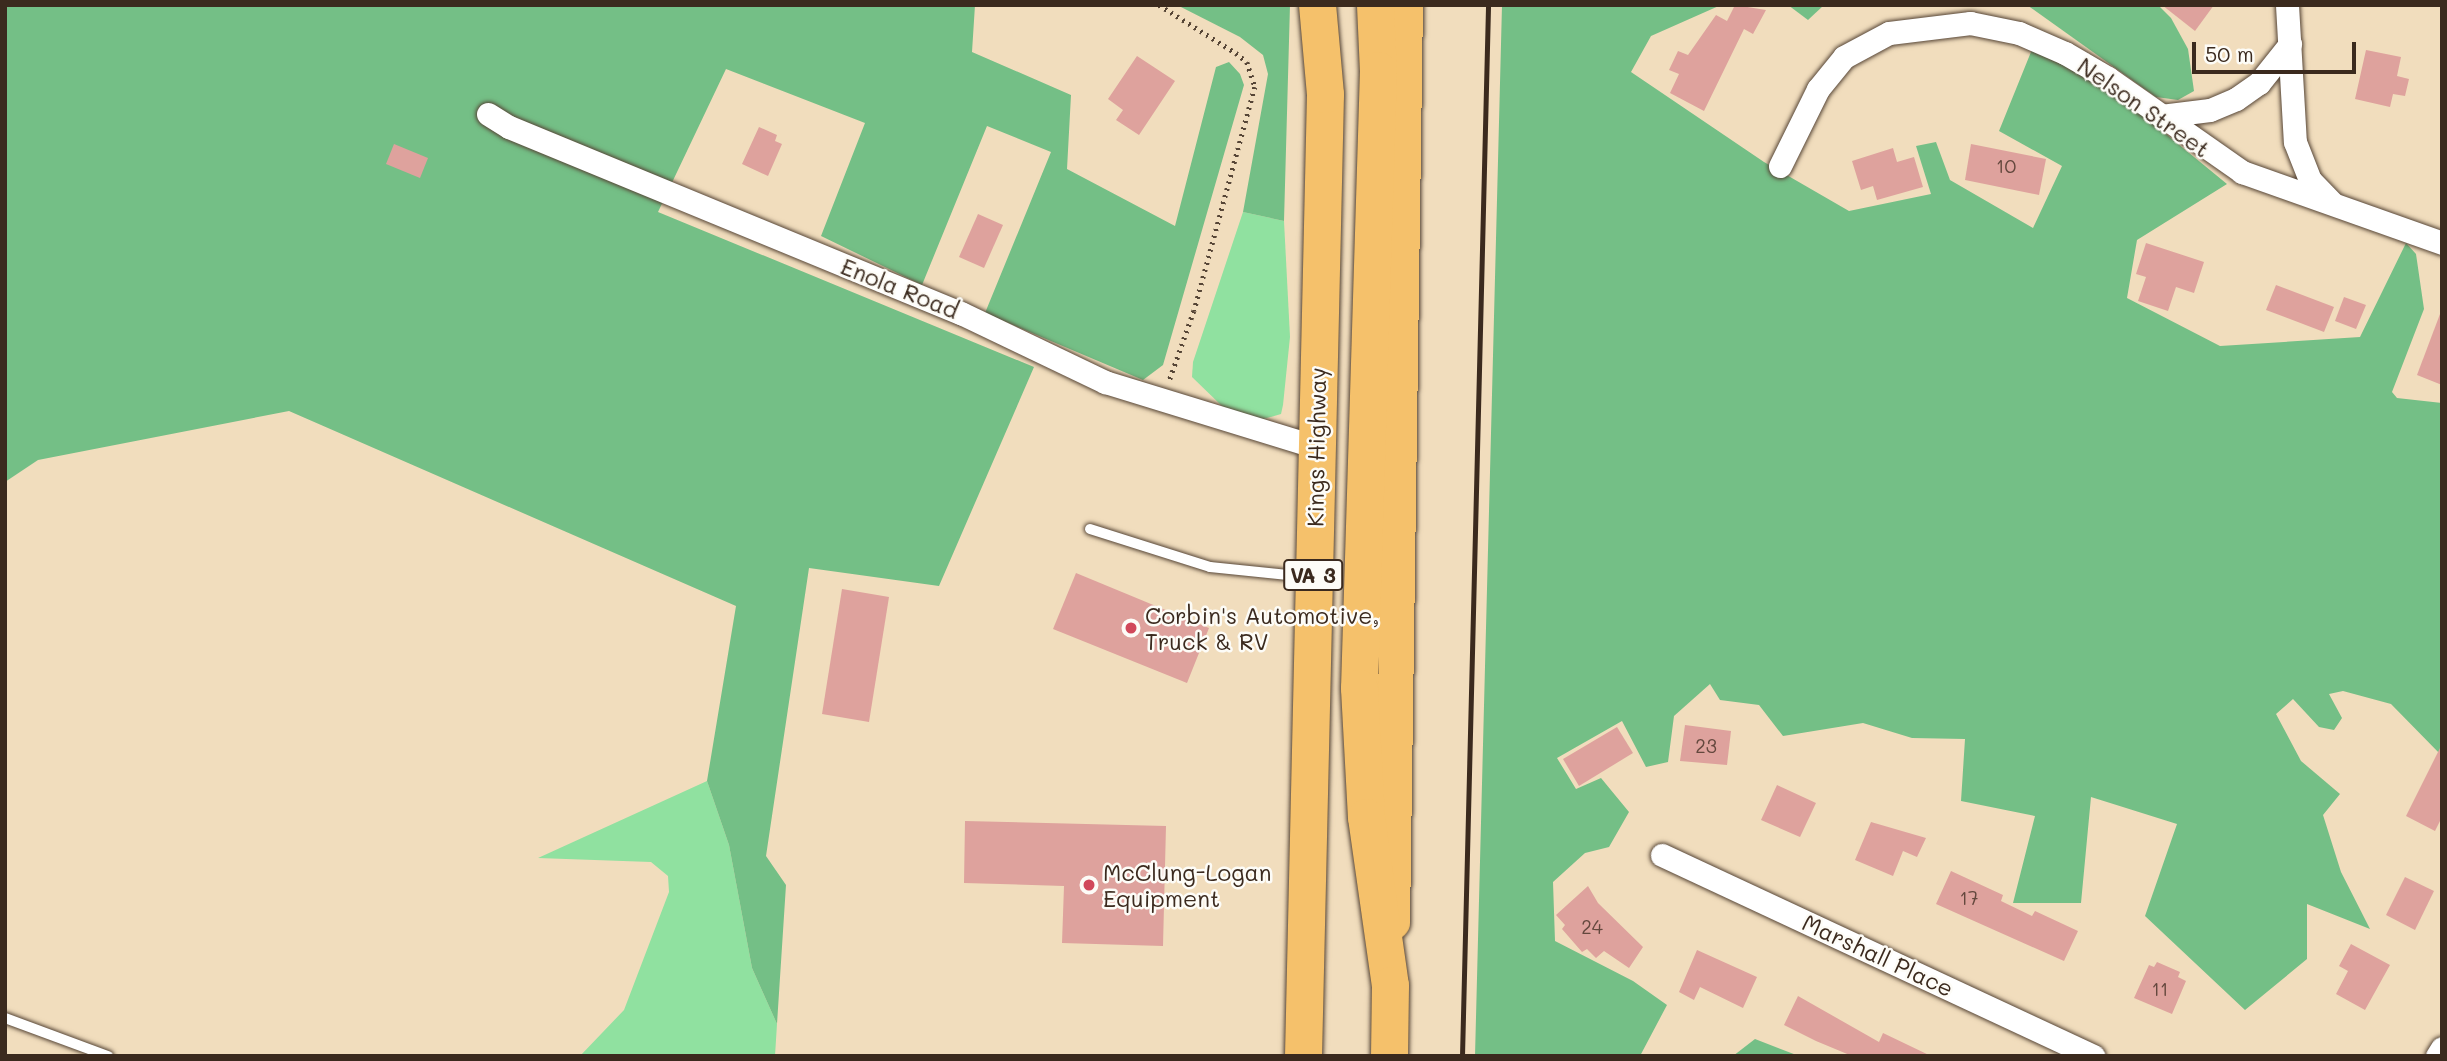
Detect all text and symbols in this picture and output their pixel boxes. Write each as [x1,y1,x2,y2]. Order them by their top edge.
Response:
scale bar [2195,28,2360,72]
text: 50 m [2205,40,2254,67]
street label: Nelson Street [2073,51,2215,163]
house number: 10 [1996,155,2016,177]
street label: Enola Road [837,252,963,324]
street label: Kings Highway [1301,367,1331,527]
road number: VA 3 [1282,558,1344,592]
place label: Corbin's Automotive, Truck & RV [1145,601,1379,655]
marker: Corbin's Automotive, Truck & RV [1123,620,1139,636]
house number: 23 [1695,735,1717,757]
place label: McClung-Logan Equipment [1103,858,1272,912]
marker: McClung-Logan Equipment [1081,877,1097,893]
house number: 17 [1959,887,1979,909]
street label: Marshall Place [1798,908,1958,1002]
house number: 24 [1581,916,1603,938]
house number: 11 [2152,978,2168,1000]

